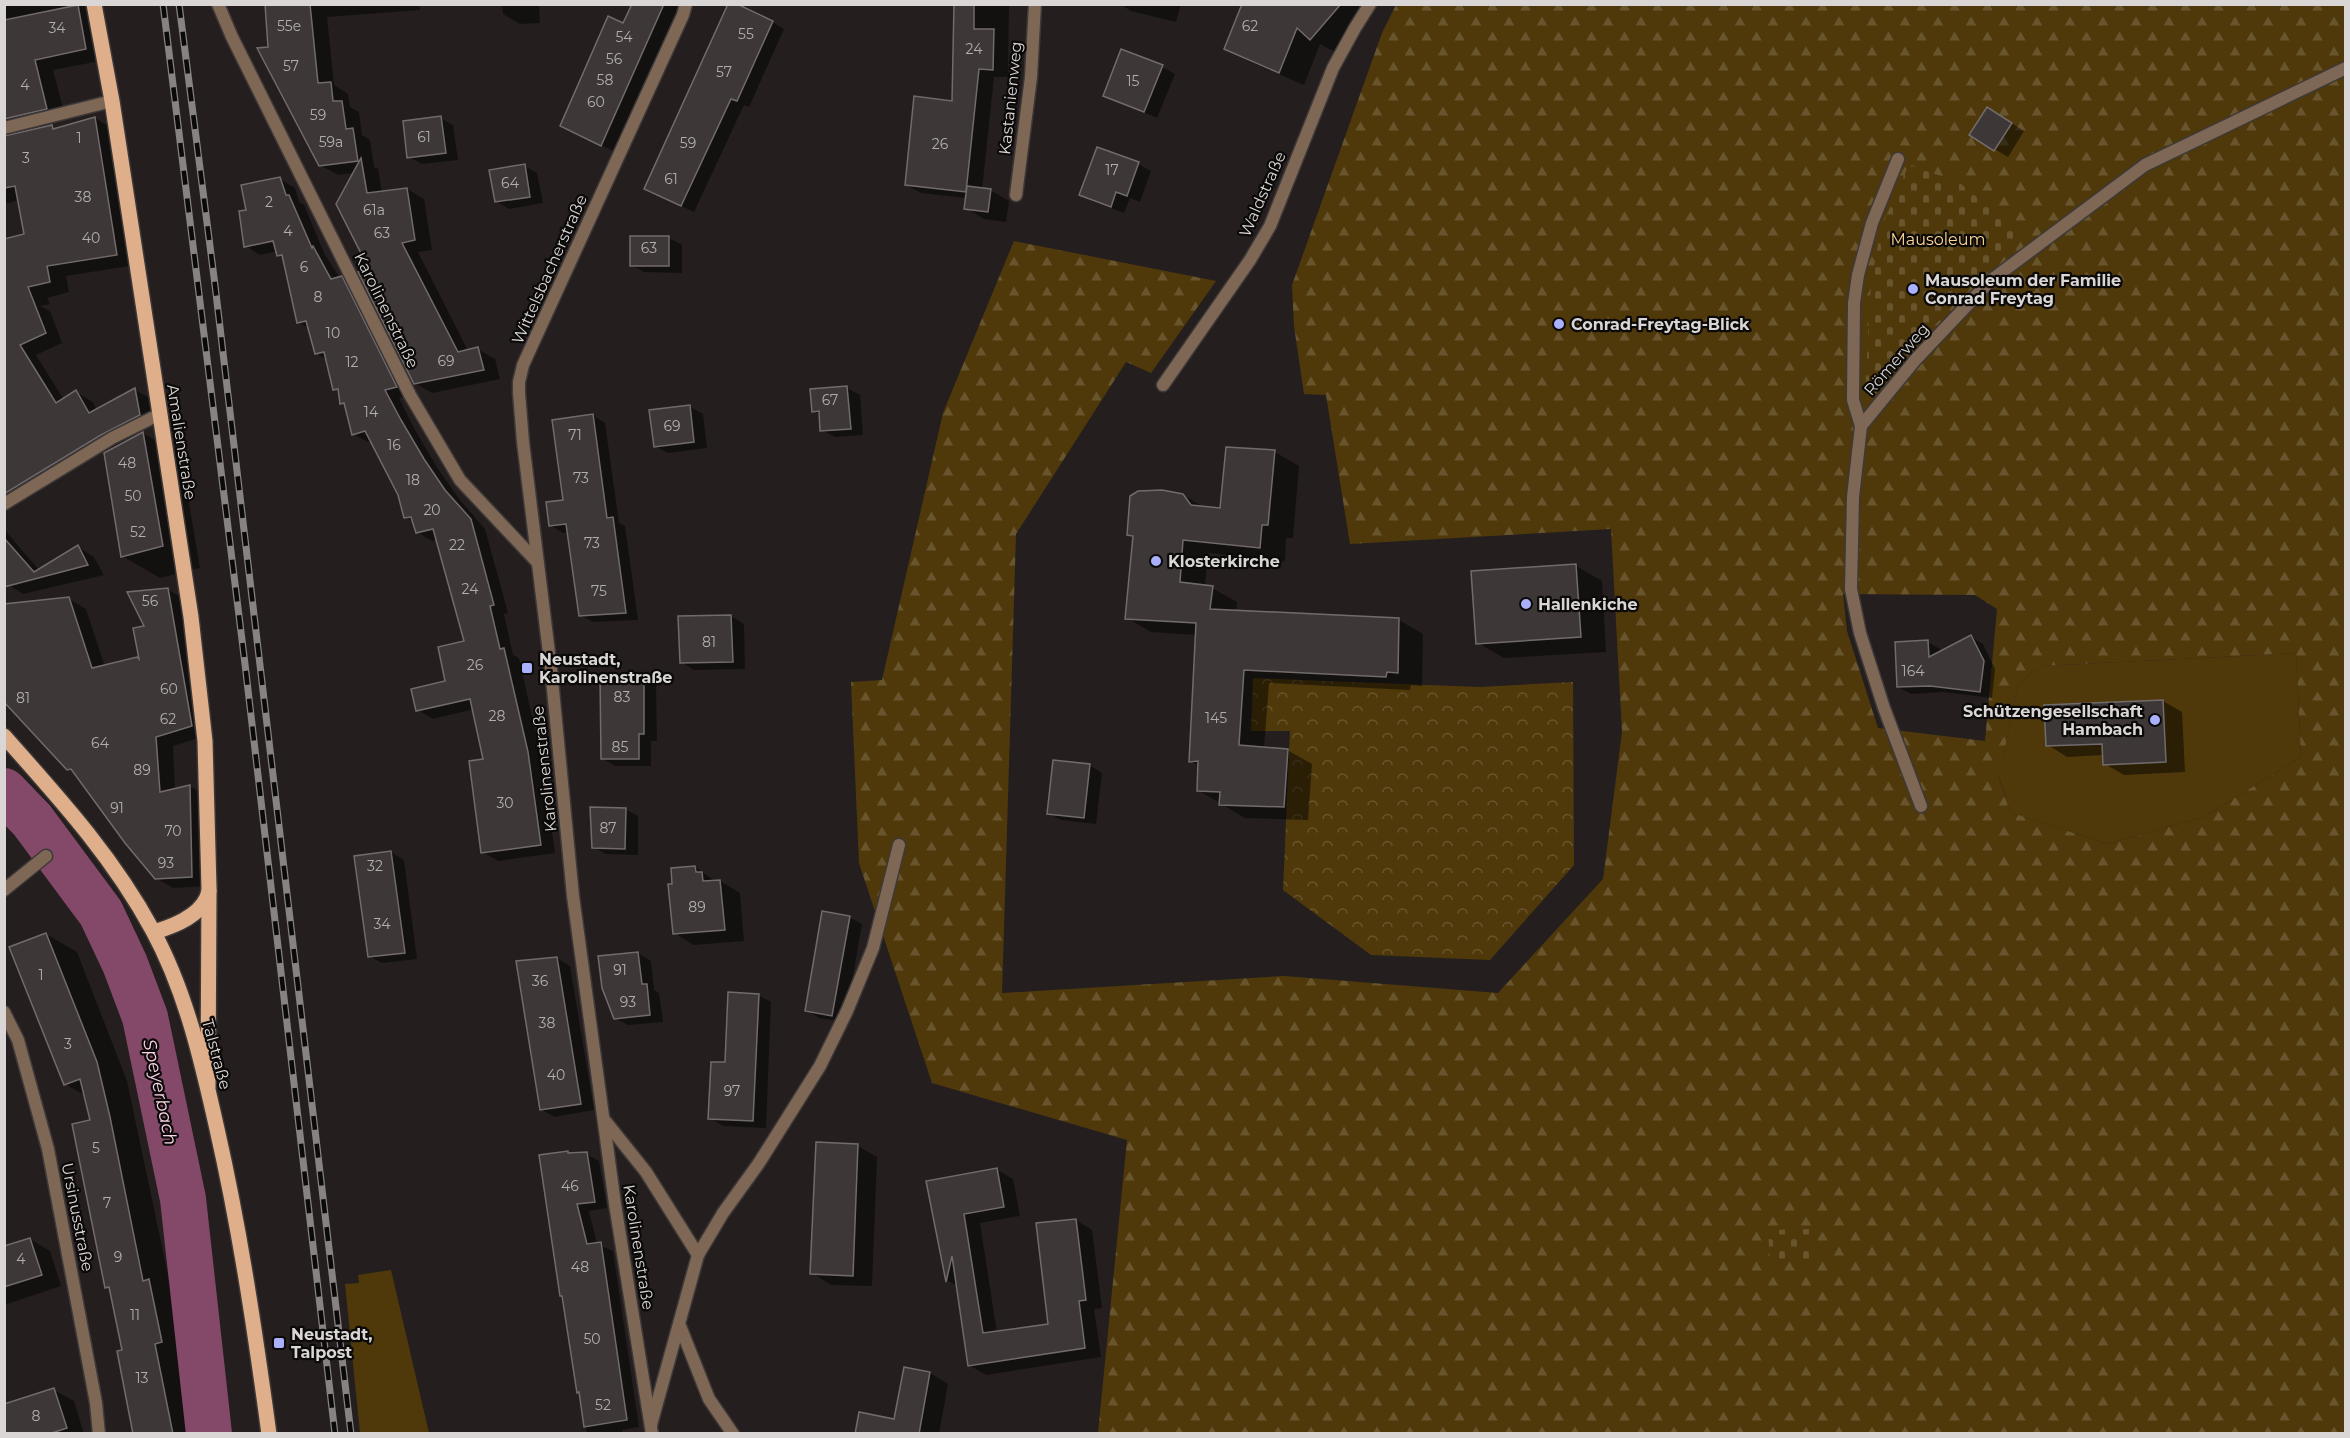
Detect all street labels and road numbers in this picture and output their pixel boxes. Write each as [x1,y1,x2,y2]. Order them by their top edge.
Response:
street label: Kastanienweg [995,40,1026,156]
street label: Waldstraße [1235,149,1290,240]
street label: Wittelsbacherstraße [508,191,591,347]
street label: Karolinenstraße [350,249,423,371]
street label: Römerweg [1860,319,1933,399]
street label: Amalienstraße [163,383,200,501]
street label: Karolinenstraße [528,705,561,833]
street label: Talstraße [198,1017,235,1092]
street label: Ursinusstraße [58,1161,97,1273]
street label: Karolinenstraße [619,1183,658,1311]

